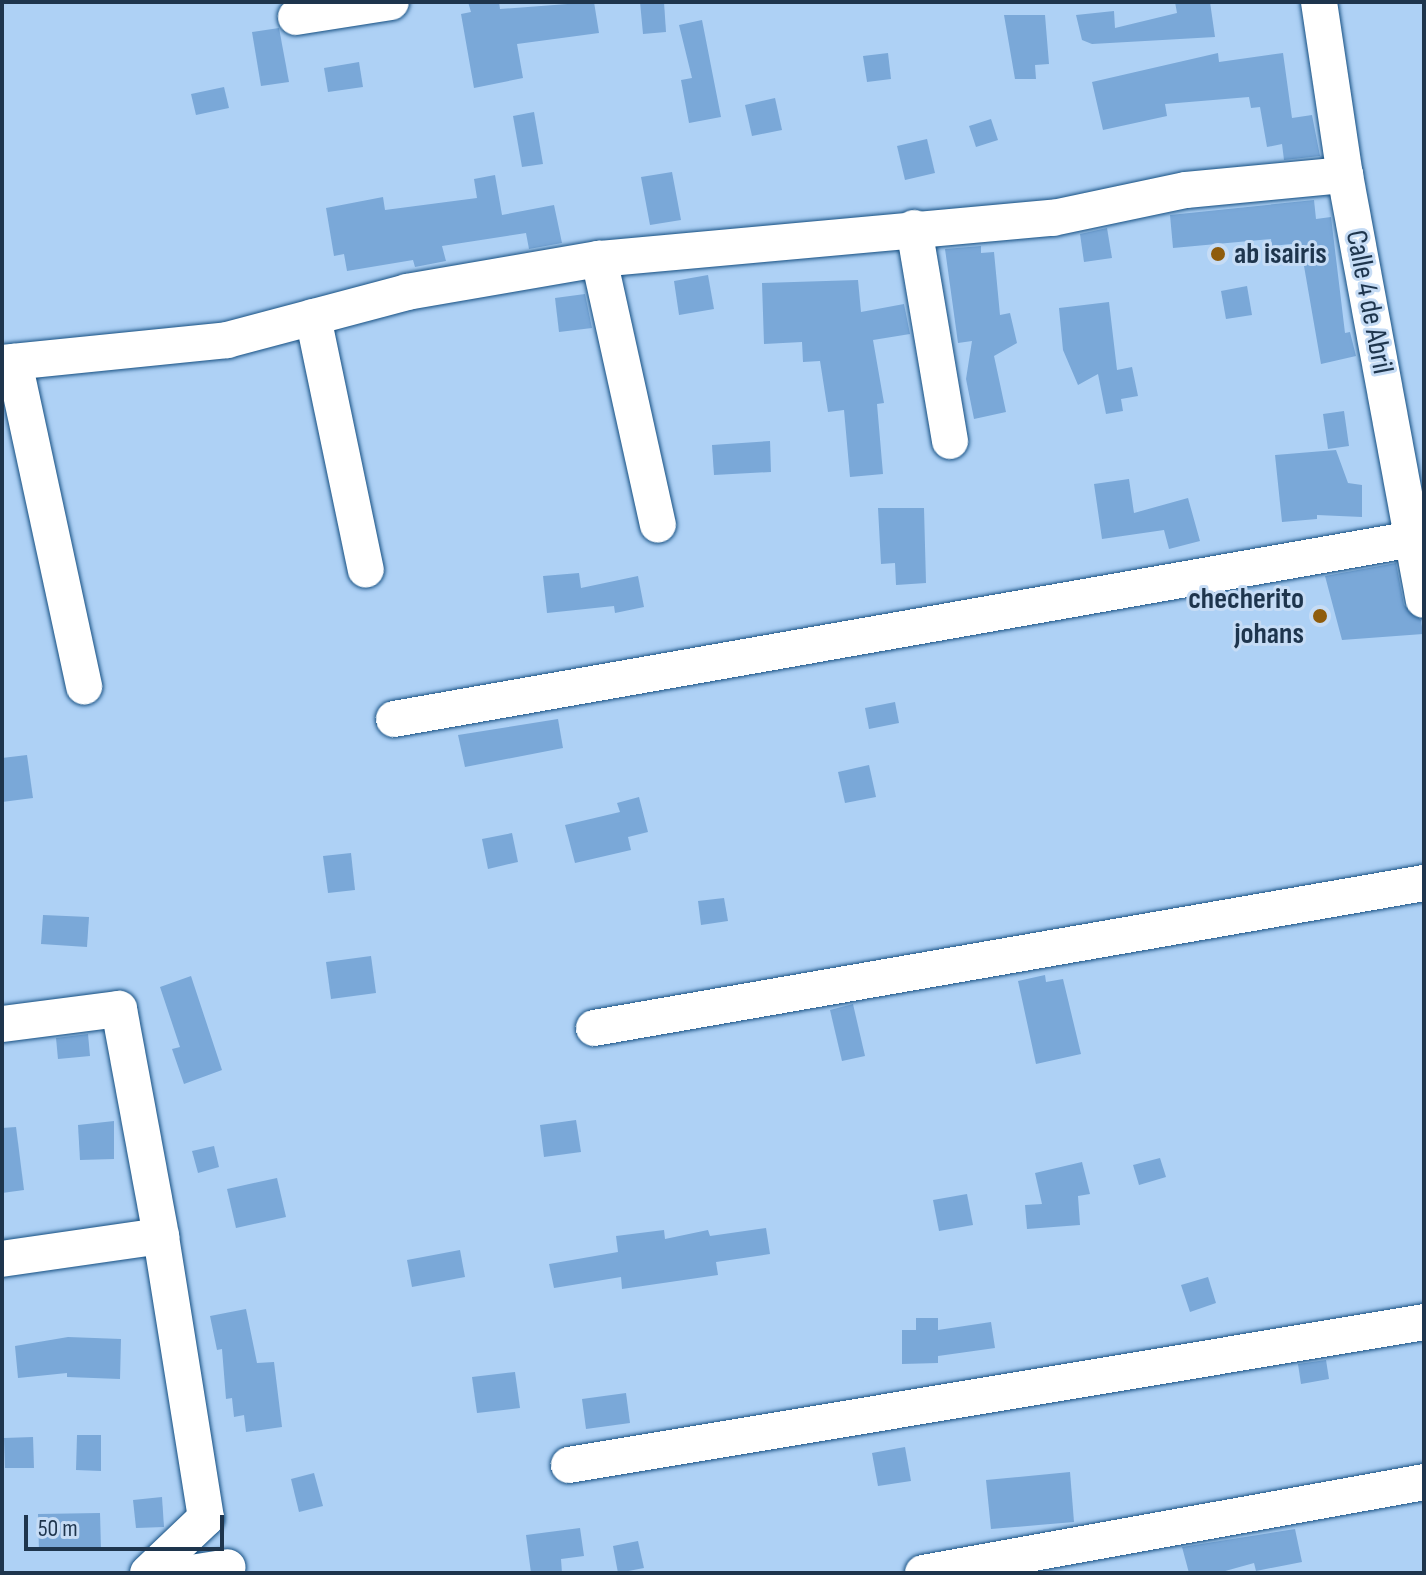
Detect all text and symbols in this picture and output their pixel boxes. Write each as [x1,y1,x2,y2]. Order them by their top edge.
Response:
street label: Calle 4 de Abril [1337,227,1401,377]
place label: ab isairis [1234,236,1327,272]
marker: ab isairis [1209,245,1227,263]
place label: checherito johans [1188,581,1304,652]
marker: checherito johans [1311,607,1329,625]
scale bar [28,1499,228,1549]
text: 50 m [38,1514,78,1543]

